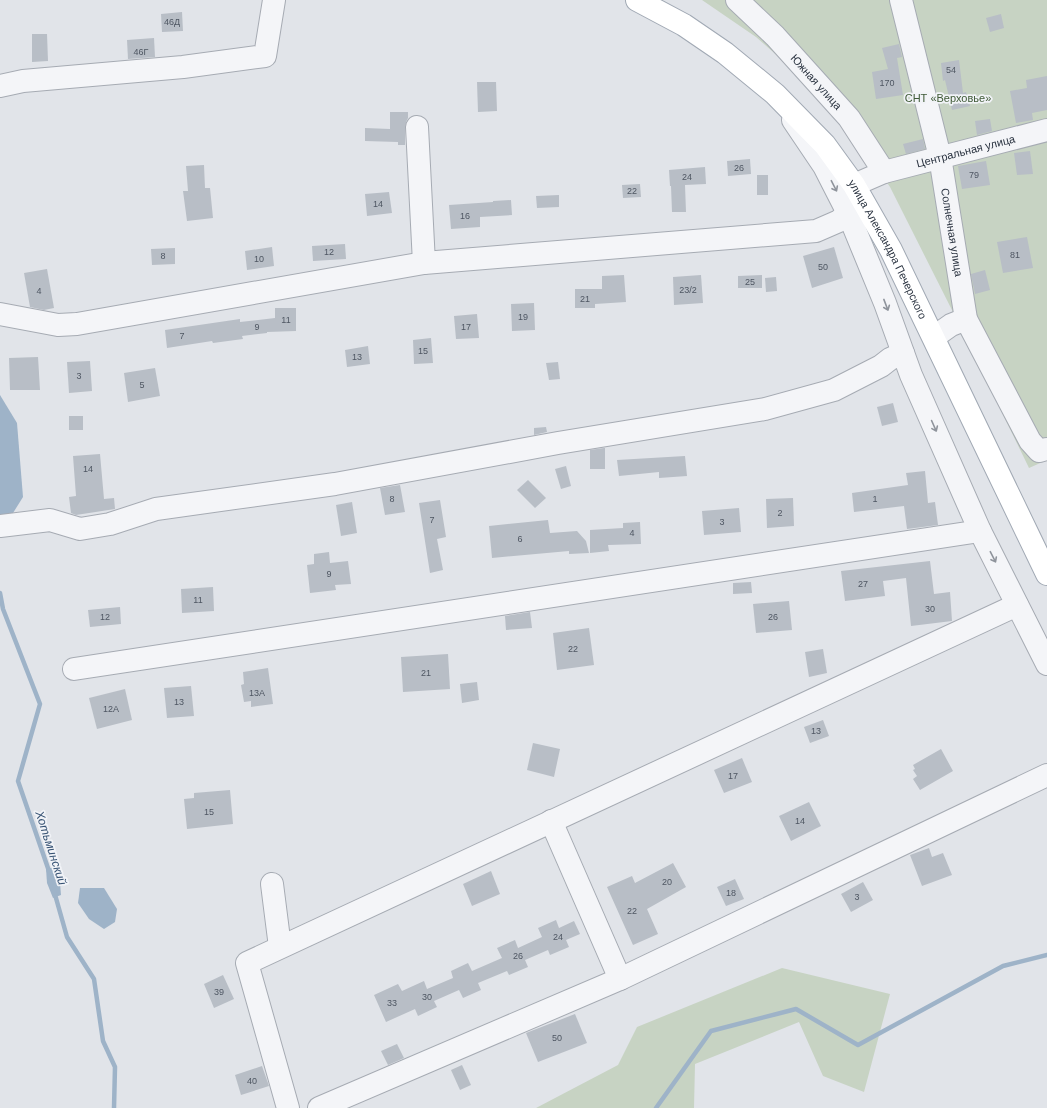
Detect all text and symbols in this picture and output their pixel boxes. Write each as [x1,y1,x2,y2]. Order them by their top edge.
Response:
house number: 46Д [164,17,180,27]
house number: 46Г [134,47,149,57]
street label: Южная улица [788,52,845,112]
house number: 54 [946,65,956,75]
house number: 170 [879,78,895,88]
park label: СНТ «Верховье» [905,92,991,104]
street label: Центральная улица [915,132,1017,169]
house number: 26 [734,163,744,173]
house number: 79 [969,170,979,180]
house number: 24 [682,172,692,182]
street label: улица Александра Печерского [846,177,929,321]
one-way arrow [831,180,838,192]
house number: 22 [627,186,637,196]
street label: Солнечная улица [939,187,965,278]
house number: 14 [373,199,383,209]
house number: 16 [460,211,470,221]
house number: 12 [324,247,334,257]
house number: 81 [1010,250,1020,260]
house number: 8 [160,251,166,261]
house number: 10 [254,254,264,264]
house number: 50 [818,262,828,272]
house number: 25 [745,277,755,287]
house number: 23/2 [679,285,697,295]
house number: 4 [36,286,42,296]
house number: 21 [580,294,590,304]
one-way arrow [882,299,890,311]
house number: 19 [518,312,528,322]
house number: 11 [281,315,291,325]
house number: 9 [254,322,260,332]
house number: 17 [461,322,471,332]
house number: 7 [179,331,185,341]
house number: 15 [418,346,428,356]
house number: 13 [352,352,362,362]
house number: 3 [76,371,82,381]
house number: 5 [139,380,145,390]
one-way arrow [930,420,938,432]
house number: 14 [83,464,93,474]
house number: 8 [389,494,395,504]
house number: 1 [872,494,878,504]
house number: 2 [777,508,783,518]
house number: 7 [429,515,435,525]
house number: 3 [719,517,725,527]
house number: 4 [629,528,635,538]
house number: 6 [517,534,523,544]
one-way arrow [990,551,997,563]
house number: 9 [326,569,332,579]
house number: 27 [858,579,868,589]
house number: 11 [193,595,203,605]
house number: 30 [925,604,935,614]
house number: 12 [100,612,110,622]
house number: 26 [768,612,778,622]
house number: 22 [568,644,578,654]
house number: 21 [421,668,431,678]
house number: 13А [249,688,265,698]
house number: 13 [174,697,184,707]
house number: 12А [103,704,119,714]
house number: 13 [811,726,821,736]
house number: 17 [728,771,738,781]
house number: 15 [204,807,214,817]
water label: Хотьминский [32,808,70,887]
house number: 14 [795,816,805,826]
house number: 20 [662,877,672,887]
house number: 18 [726,888,736,898]
house number: 3 [854,892,860,902]
house number: 22 [627,906,637,916]
house number: 24 [553,932,563,942]
house number: 26 [513,951,523,961]
house number: 39 [214,987,224,997]
house number: 30 [422,992,432,1002]
house number: 33 [387,998,397,1008]
house number: 50 [552,1033,562,1043]
house number: 40 [247,1076,257,1086]

